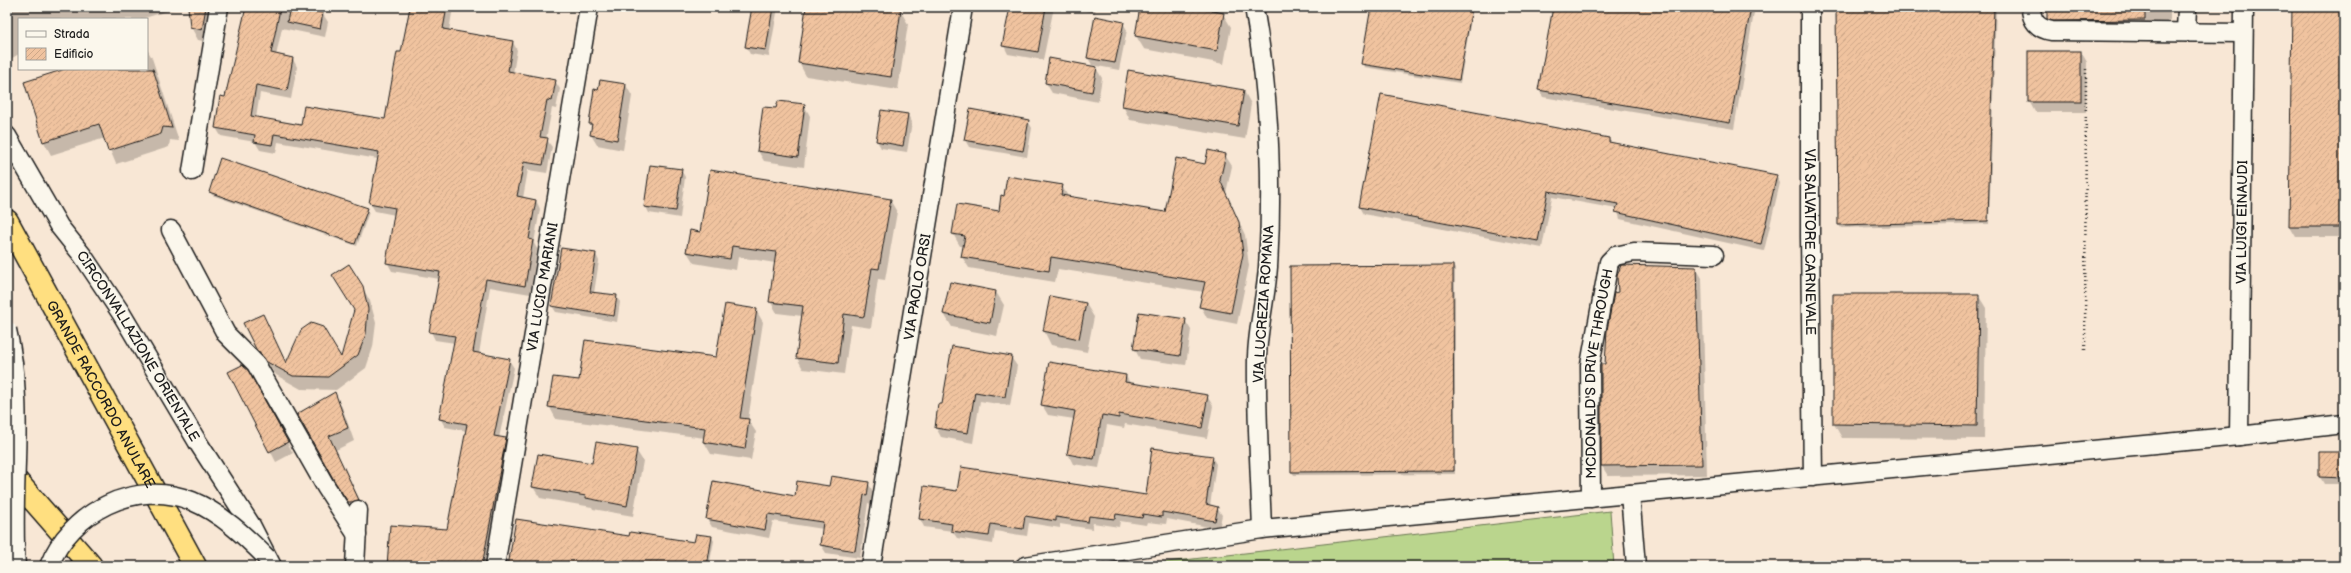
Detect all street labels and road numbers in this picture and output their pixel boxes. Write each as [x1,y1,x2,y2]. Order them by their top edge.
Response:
street label: VIA SALVATORE CARNEVALE [1801,149,1819,335]
street label: VIA LUIGI EINAUDI [2233,160,2251,284]
street label: VIA LUCIO MARIANI [523,221,562,353]
street label: VIA LUCREZIA ROMANA [1249,224,1278,384]
street label: VIA PAOLO ORSI [900,232,935,341]
street label: CIRCONVALLAZIONE ORIENTALE [73,248,203,445]
street label: MCDONALD'S DRIVE THROUGH [1582,267,1617,479]
street label: GRANDE RACCORDO ANULARE [43,297,159,491]

